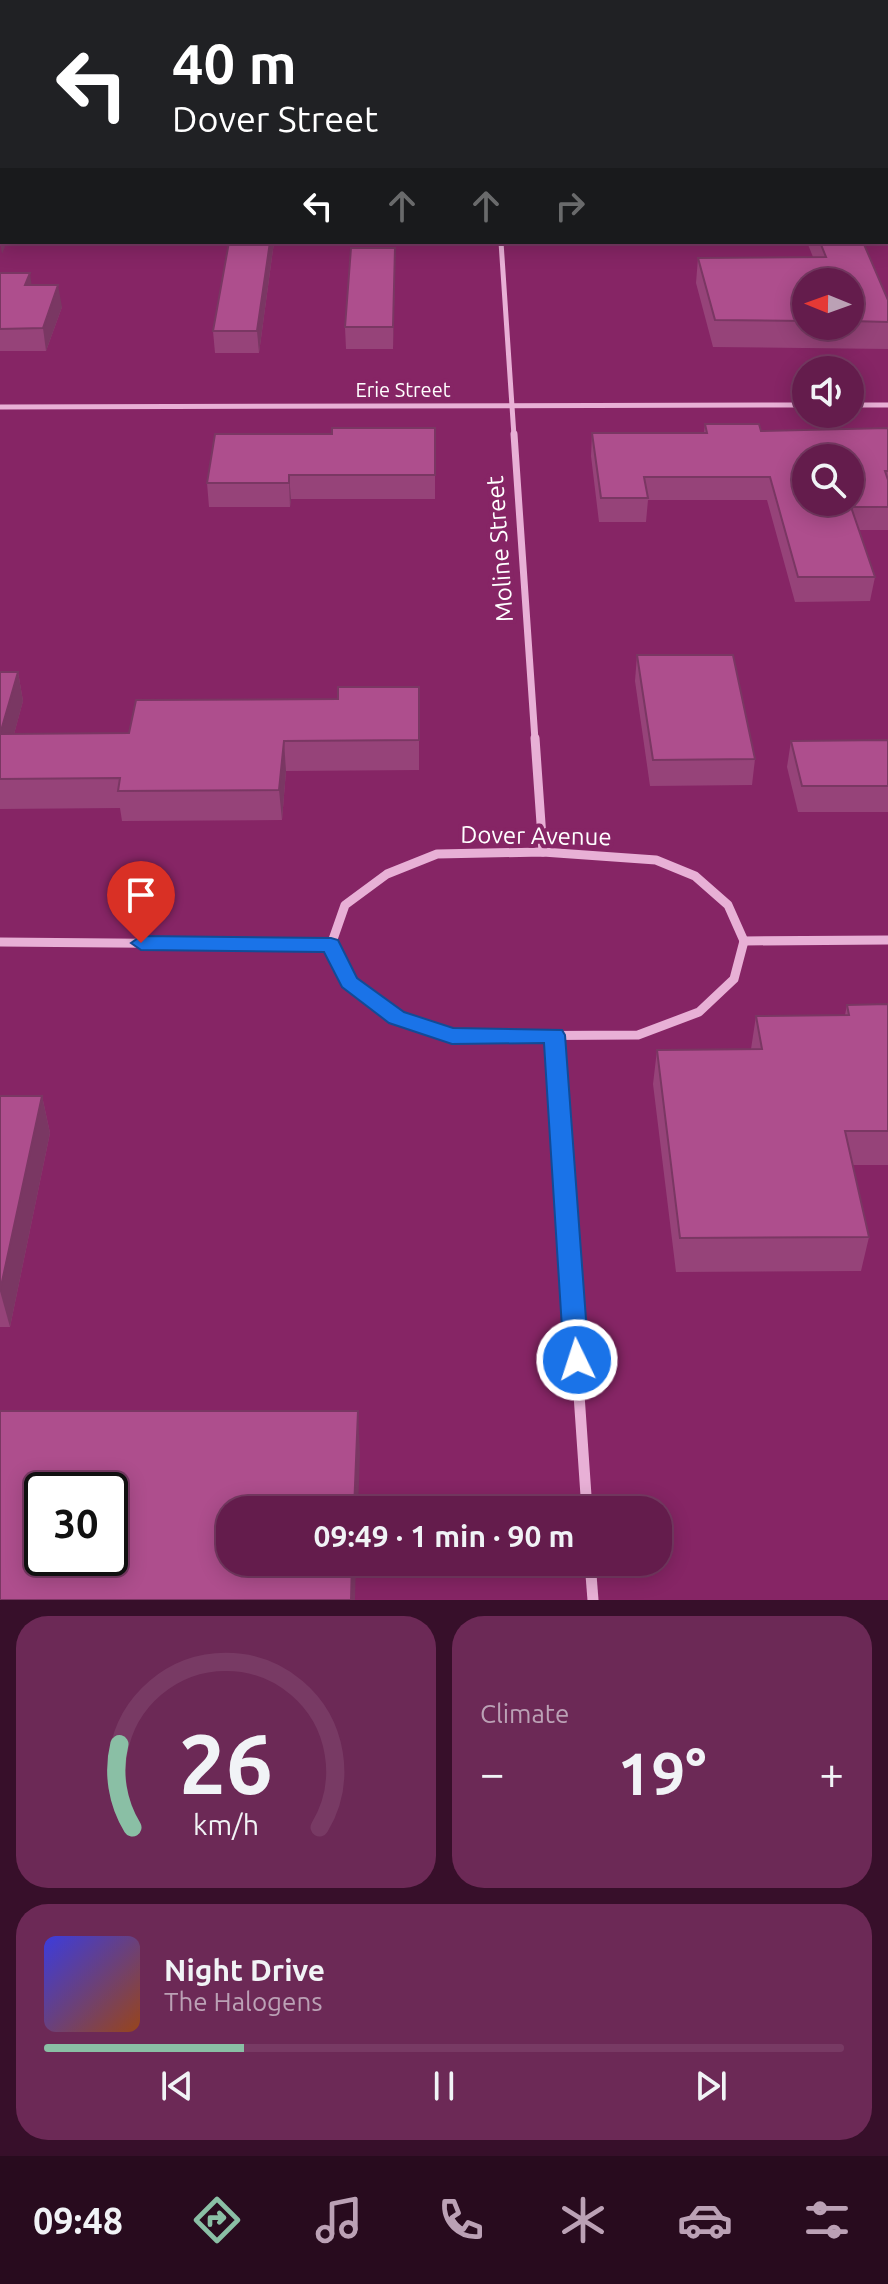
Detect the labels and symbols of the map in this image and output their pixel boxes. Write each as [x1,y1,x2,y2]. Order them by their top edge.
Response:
north arrow [792,268,864,340]
street label: Erie Street [355,378,451,401]
street label: Moline Street [481,474,518,623]
street label: Dover Avenue [460,821,612,850]
pin [107,861,175,943]
position arrow [535,1318,619,1402]
speed limit sign: 30 [24,1472,128,1576]

